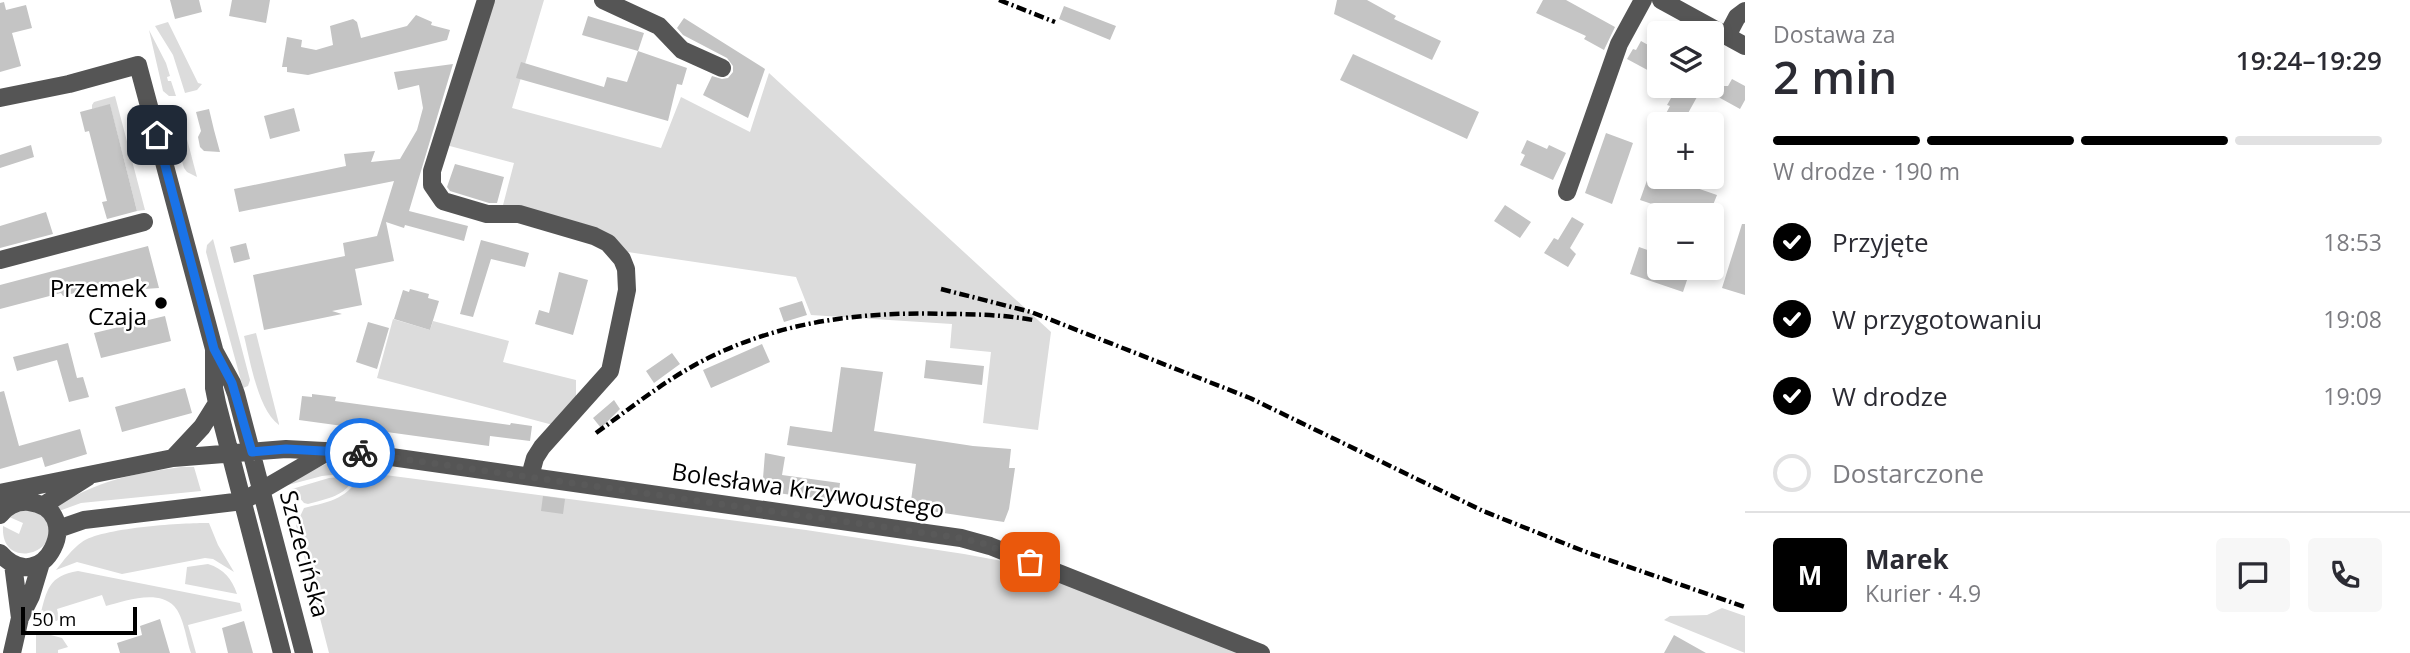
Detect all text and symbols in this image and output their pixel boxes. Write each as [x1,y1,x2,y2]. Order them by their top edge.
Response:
text: Dostawa za [1773,18,1896,50]
map controls [1647,21,1724,280]
button: layers [1647,21,1724,98]
text: 19:24–19:29 [2236,42,2382,78]
text: 2 min [1773,45,1897,107]
pin [127,105,187,165]
button: + [1647,112,1724,189]
icon: home [138,116,176,154]
text: W drodze · 190 m [1773,155,1960,187]
button: − [1647,203,1724,280]
icon: check [1773,223,1811,261]
text: Przyjęte [1832,224,1929,260]
text: 18:53 [2323,226,2382,258]
place label: Przemek Czaja [50,271,147,332]
marker: Przemek Czaja [153,295,169,311]
icon: check [1773,300,1811,338]
text: W przygotowaniu [1832,301,2042,337]
text: 19:08 [2323,303,2382,335]
icon: check [1773,377,1811,415]
text: W drodze [1832,378,1948,414]
text: 19:09 [2323,380,2382,412]
courier [325,418,395,488]
icon: bike [341,434,379,472]
street label: Bolesława Krzywoustego [670,454,947,525]
text: Dostarczone [1832,455,1984,491]
street label: Szczecińska [273,486,338,621]
pin [1000,532,1060,592]
button: chat [2216,538,2290,612]
button: phone [2308,538,2382,612]
text: Marek [1865,541,1949,577]
icon: bag [1011,543,1049,581]
text: M [1798,557,1822,593]
text: Kurier · 4.9 [1865,577,1981,609]
scale bar [21,604,136,636]
text: 50 m [32,606,76,632]

